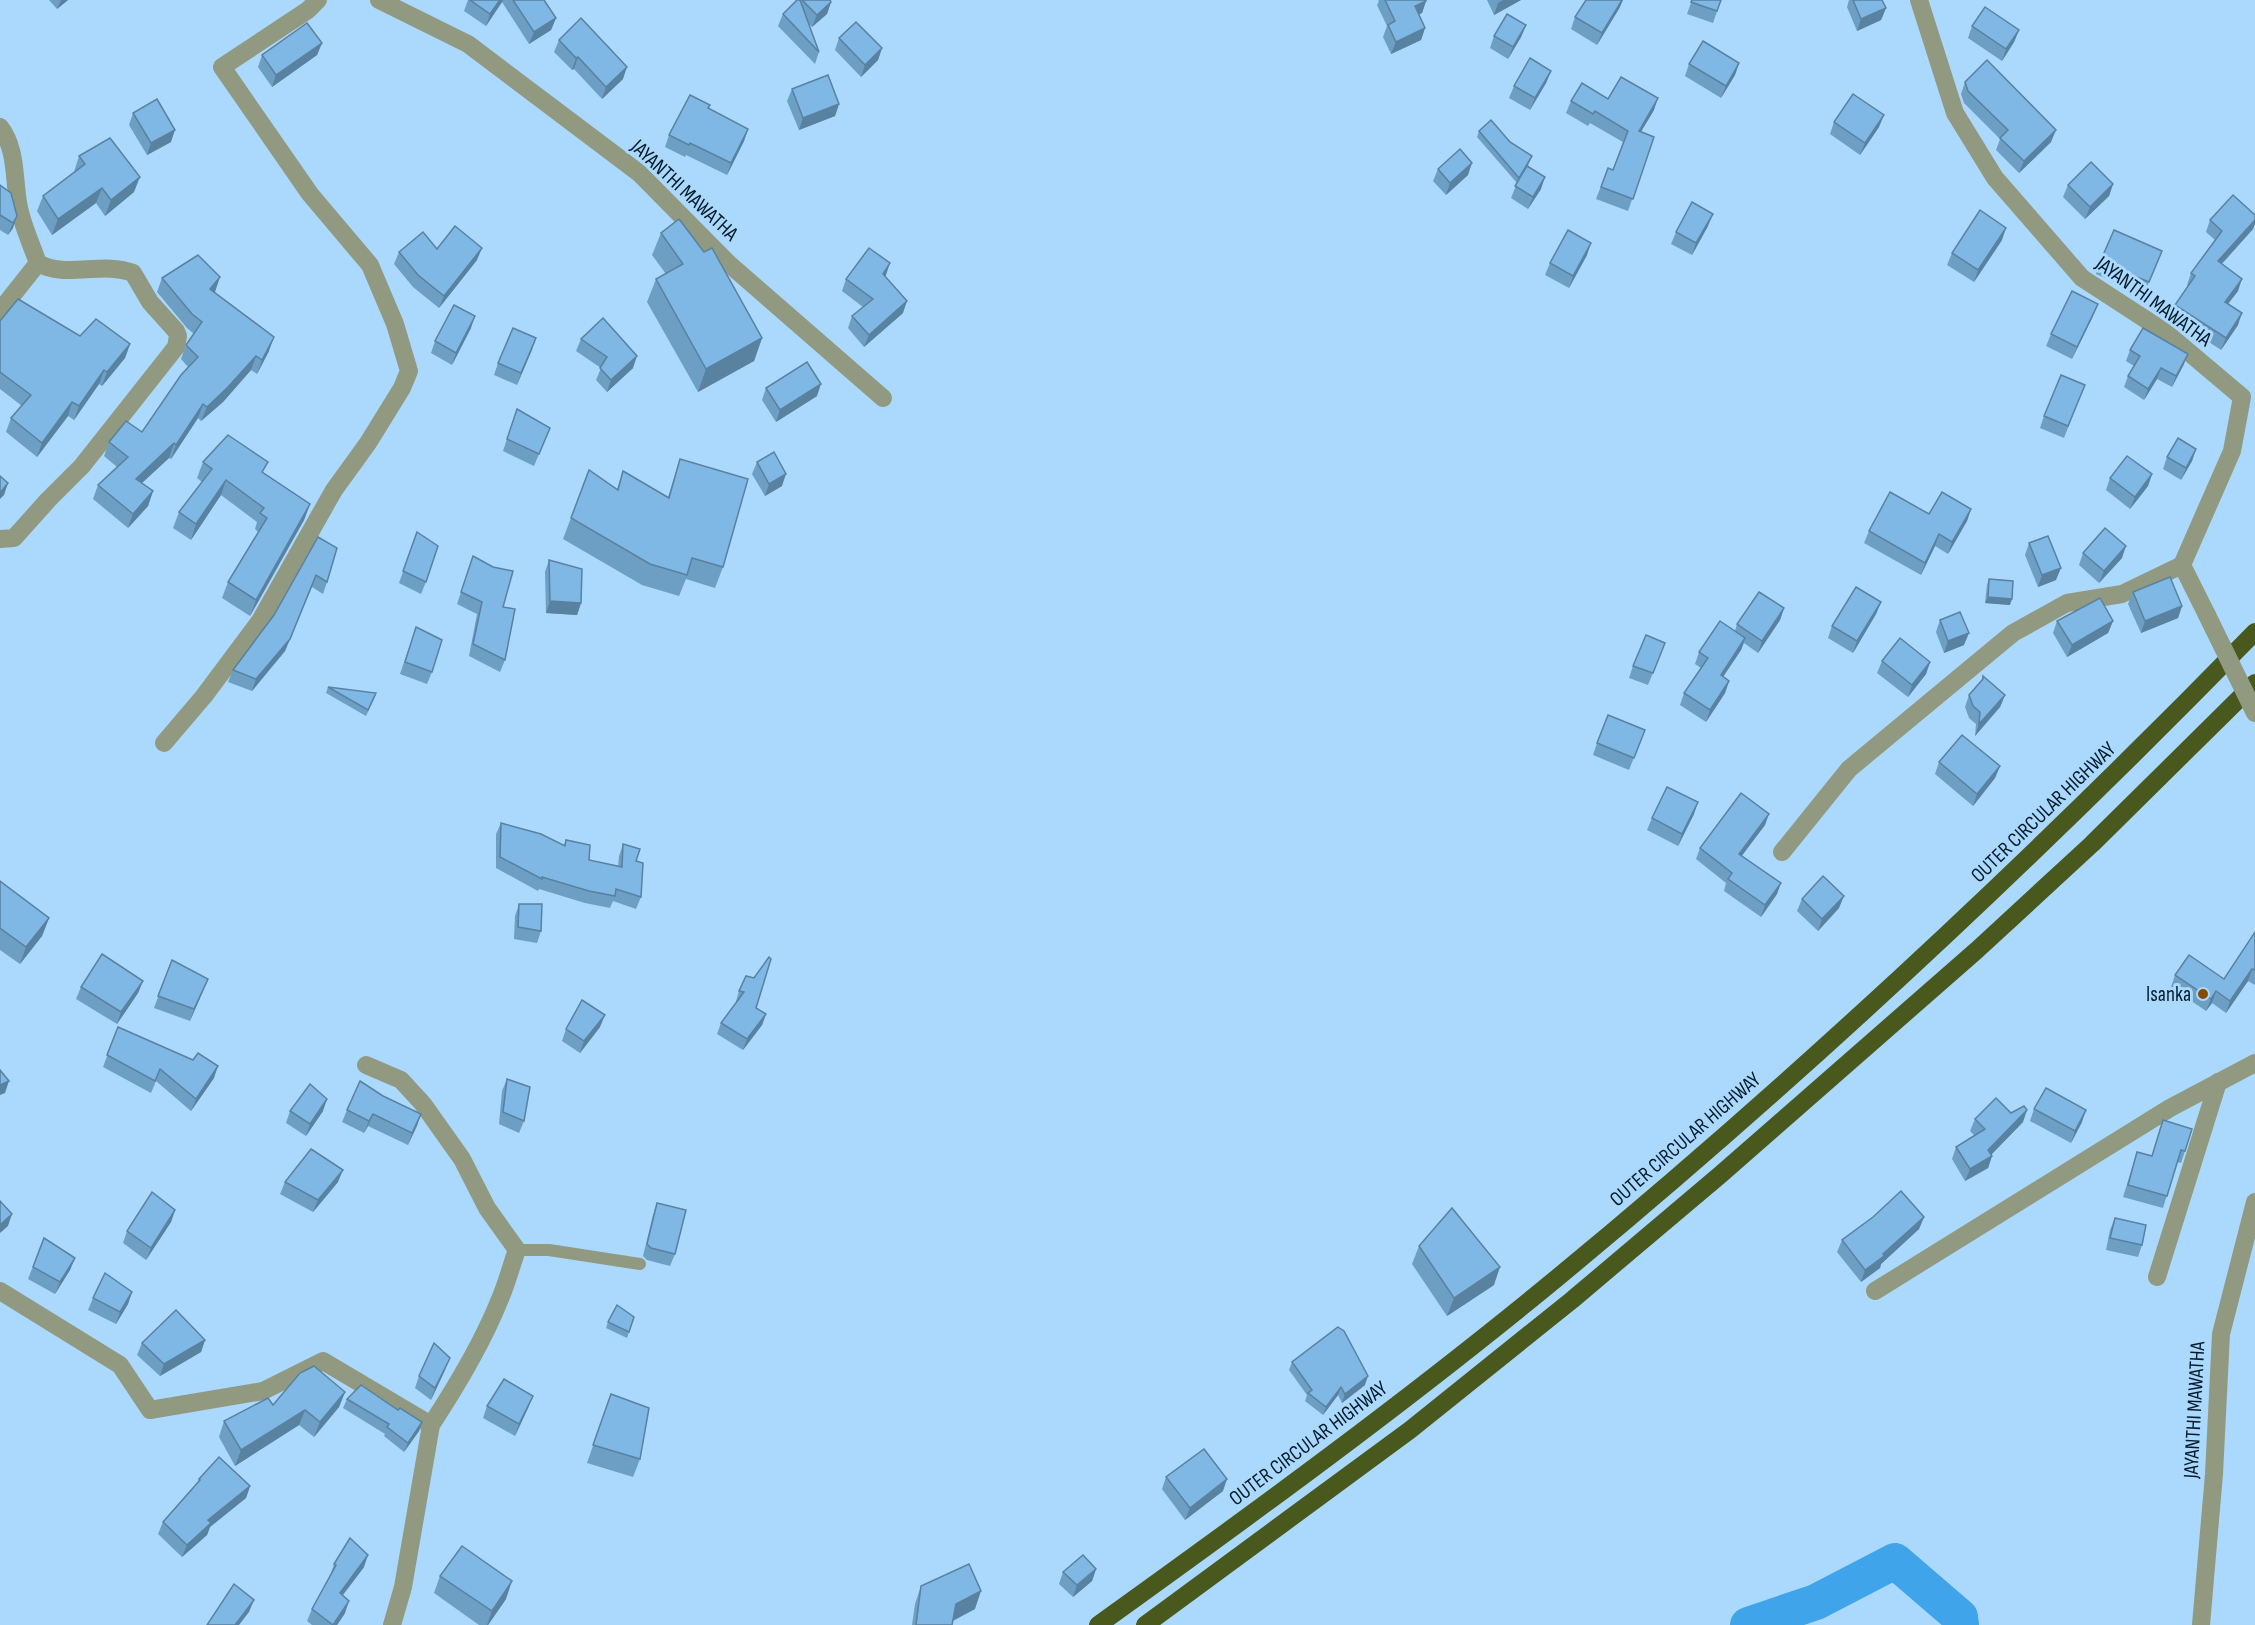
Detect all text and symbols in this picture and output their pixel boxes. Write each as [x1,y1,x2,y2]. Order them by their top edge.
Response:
street label: JAYANTHI MAWATHA [625,134,744,247]
street label: JAYANTHI MAWATHA [2090,250,2217,352]
street label: OUTER CIRCULAR HIGHWAY [1966,737,2121,888]
place label: Isanka [2146,982,2191,1007]
marker: Isanka [2196,987,2210,1001]
street label: OUTER CIRCULAR HIGHWAY [1605,1067,1766,1212]
street label: JAYANTHI MAWATHA [2178,1340,2211,1480]
street label: OUTER CIRCULAR HIGHWAY [1224,1376,1393,1511]

